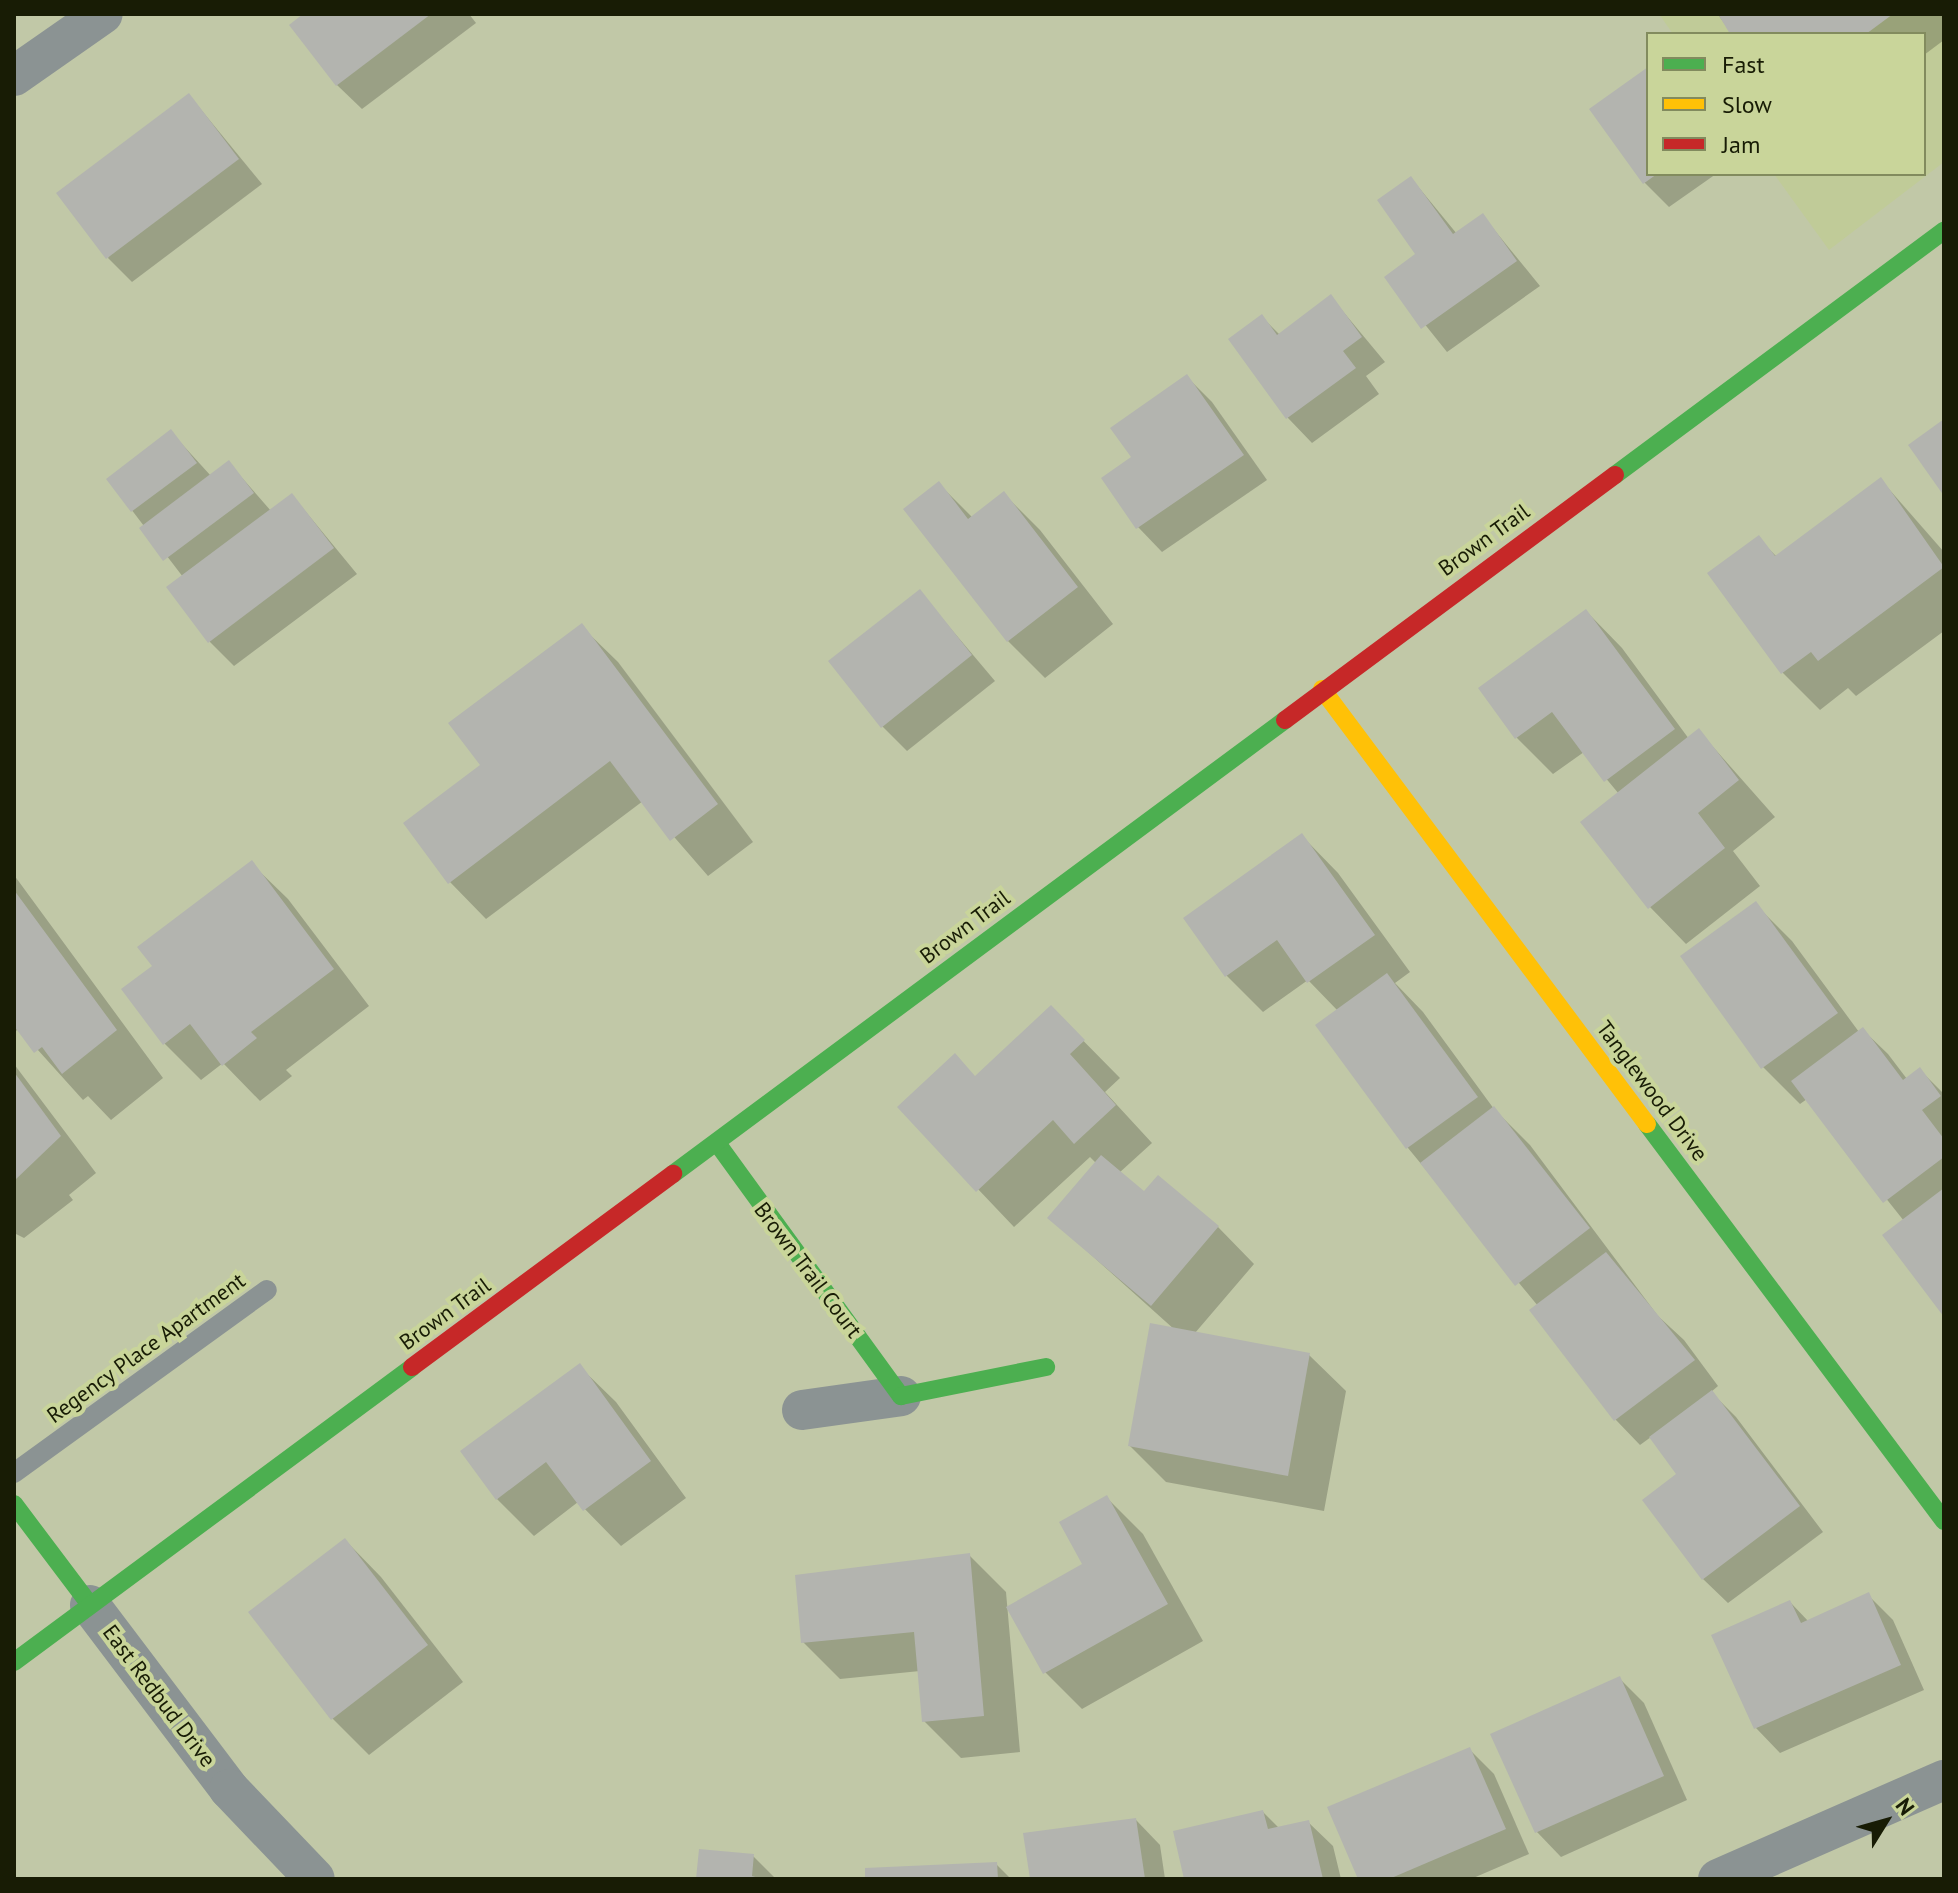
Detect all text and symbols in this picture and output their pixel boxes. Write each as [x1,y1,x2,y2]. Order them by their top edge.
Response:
legend [1646,32,1926,176]
text: Fast [1722,49,1765,80]
text: Slow [1722,89,1772,120]
text: Jam [1722,129,1760,160]
street label: Brown Trail [1433,498,1535,582]
street label: Brown Trail [915,884,1015,970]
street label: Tanglewood Drive [1591,1016,1713,1166]
street label: Brown Trail Court [748,1197,868,1343]
street label: Regency Place Apartment [41,1267,251,1429]
street label: Brown Trail [394,1272,496,1356]
street label: East Redbud Drive [97,1620,221,1772]
north arrow [1846,1781,1926,1861]
text: N [1890,1792,1921,1821]

